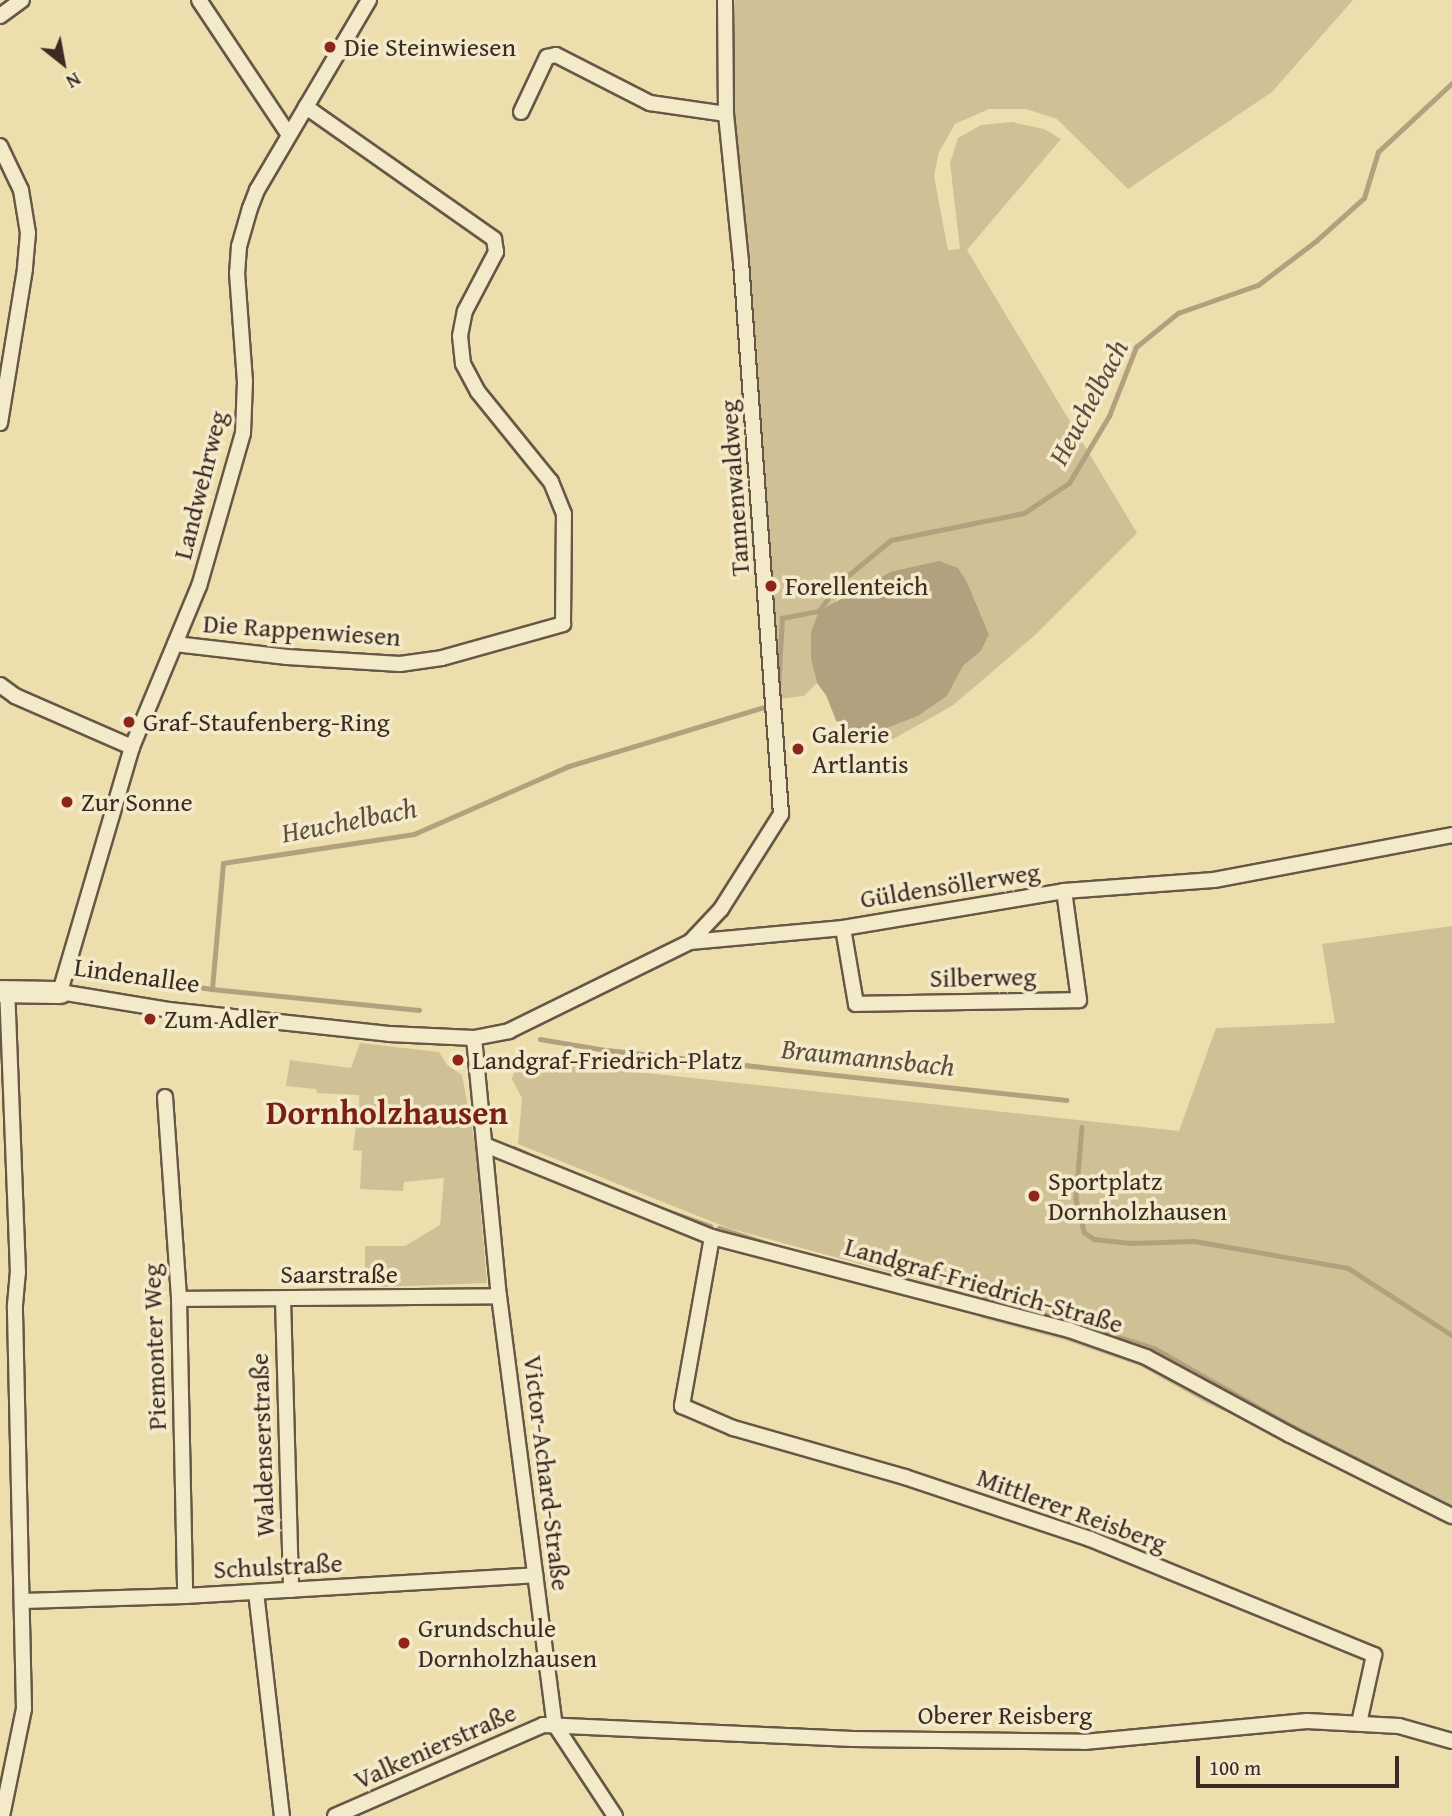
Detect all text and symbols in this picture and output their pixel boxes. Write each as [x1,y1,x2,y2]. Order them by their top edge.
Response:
north arrow [28,28,98,98]
place label: Die Steinwiesen [344,31,516,63]
marker: Die Steinwiesen [322,39,338,55]
text: N [61,66,86,96]
water label: Heuchelbach [1041,334,1135,470]
street label: Tannenwaldweg [712,399,756,577]
street label: Landwehrweg [166,408,234,562]
place label: Forellenteich [785,570,928,602]
marker: Forellenteich [763,578,779,594]
street label: Die Rappenwiesen [202,608,402,652]
place label: Graf-Staufenberg-Ring [143,706,390,738]
marker: Graf-Staufenberg-Ring [121,714,137,730]
place label: Galerie Artlantis [812,718,909,780]
marker: Galerie Artlantis [790,741,806,757]
place label: Zur Sonne [81,786,193,818]
water label: Heuchelbach [278,790,420,850]
marker: Zur Sonne [59,794,75,810]
street label: Güldensöllerweg [858,855,1042,915]
street label: Lindenallee [72,951,202,999]
street label: Silberweg [929,960,1037,994]
place label: Zum Adler [164,1003,279,1035]
marker: Zum Adler [142,1011,158,1027]
water label: Braumannsbach [780,1031,956,1083]
place label: Landgraf-Friedrich-Platz [472,1044,742,1076]
marker: Landgraf-Friedrich-Platz [450,1052,466,1068]
district label: Dornholzhausen [266,1093,508,1133]
place label: Sportplatz Dornholzhausen [1048,1165,1227,1226]
marker: Sportplatz Dornholzhausen [1026,1188,1042,1204]
street label: Landgraf-Friedrich-Straße [841,1230,1127,1340]
street label: Saarstraße [280,1258,398,1290]
street label: Piemonter Weg [136,1263,172,1431]
street label: Waldenserstraße [243,1352,281,1538]
street label: Victor-Achard-Straße [517,1353,577,1593]
street label: Mittlerer Reisberg [973,1461,1171,1559]
street label: Schulstraße [213,1547,343,1585]
place label: Grundschule Dornholzhausen [418,1612,597,1674]
marker: Grundschule Dornholzhausen [396,1635,412,1651]
street label: Valkenierstraße [349,1696,521,1796]
street label: Oberer Reisberg [918,1699,1092,1731]
scale bar [1200,1742,1403,1786]
text: 100 m [1209,1752,1261,1783]

